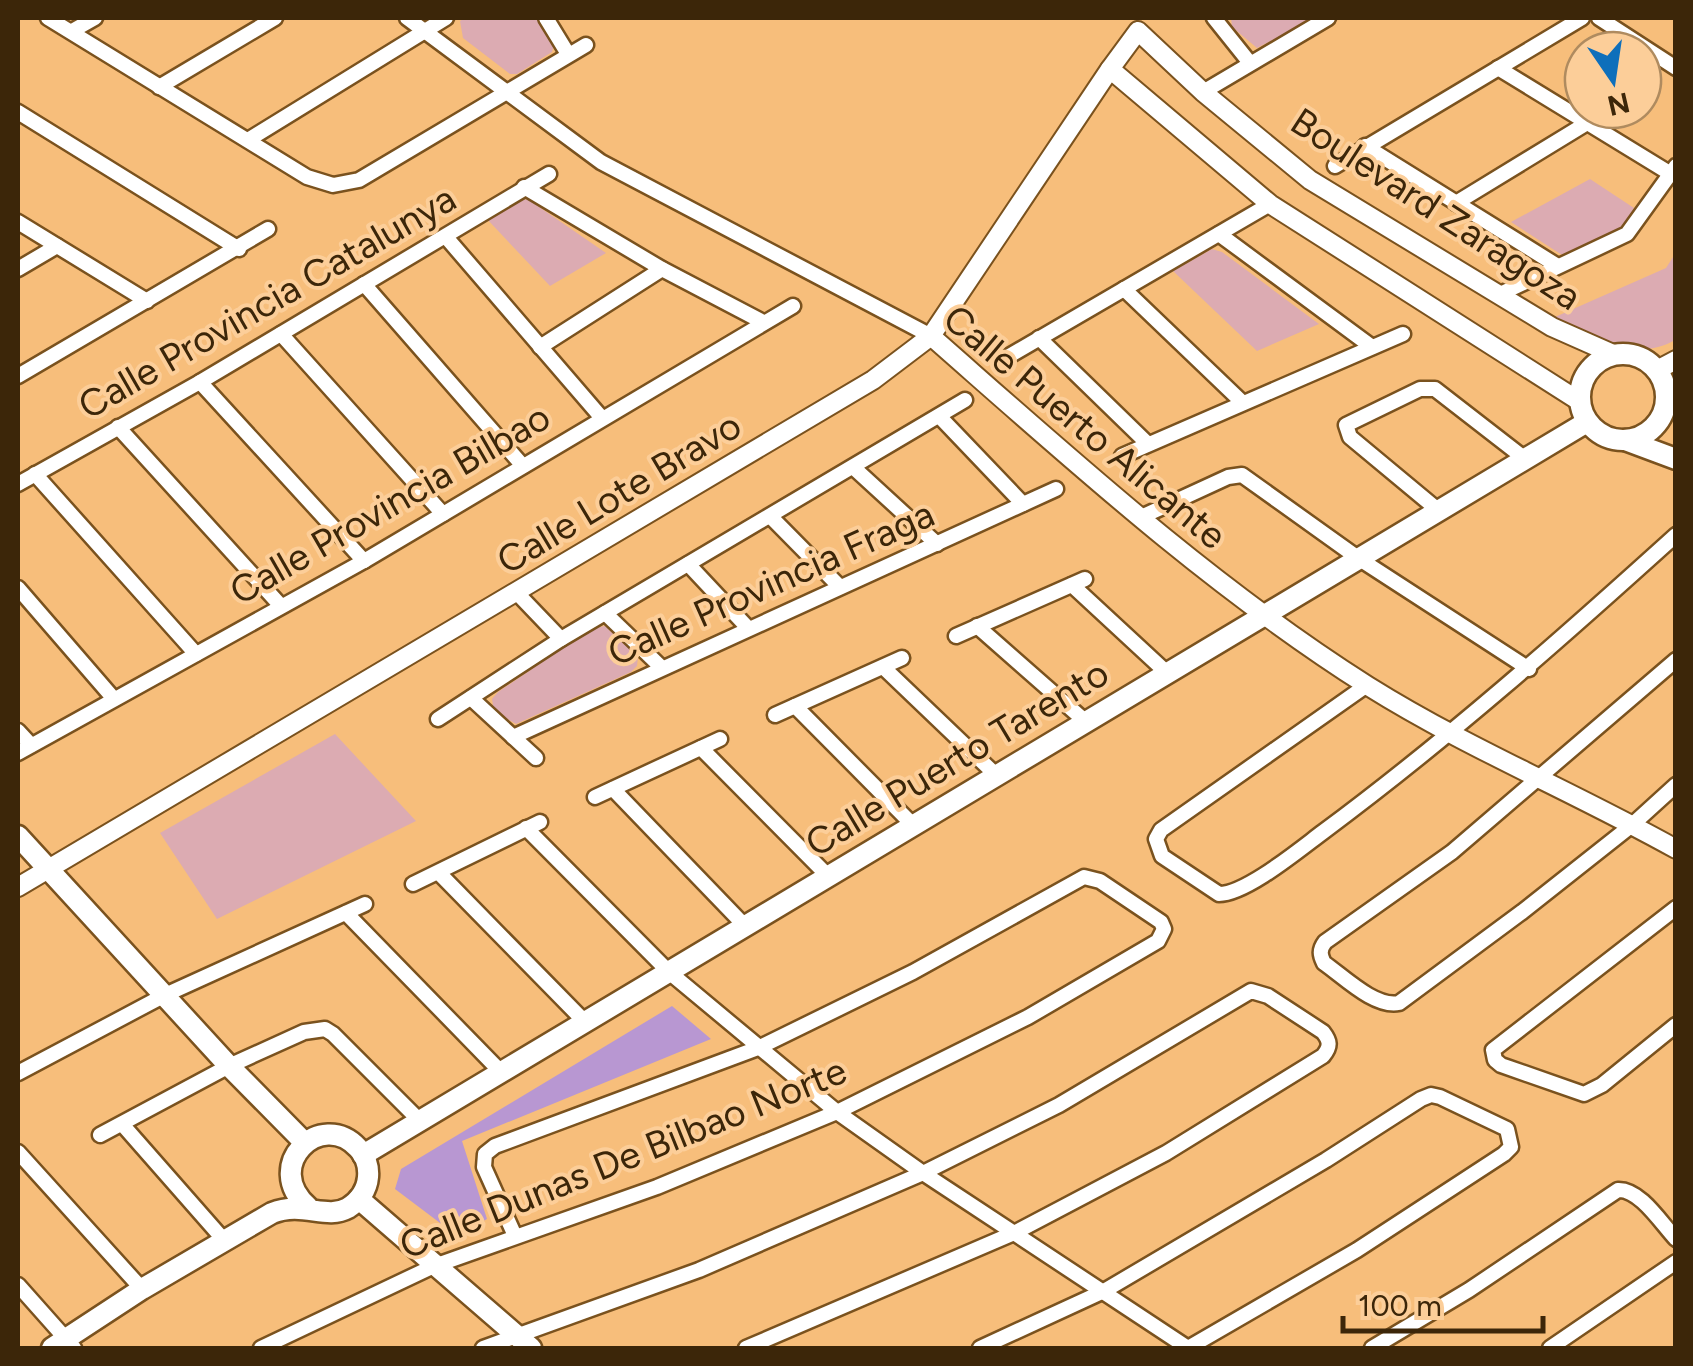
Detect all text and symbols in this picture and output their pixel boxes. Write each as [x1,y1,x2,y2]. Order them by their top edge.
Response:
north arrow [1563,30,1663,130]
text: N [1604,85,1633,123]
street label: Boulevard Zaragoza [1282,98,1590,320]
street label: Calle Provincia Catalunya [70,175,464,429]
street label: Calle Puerto Alicante [934,295,1236,559]
street label: Calle Provincia Bilbao [222,394,558,614]
street label: Calle Lote Bravo [489,402,749,584]
street label: Calle Provincia Fraga [601,490,941,676]
street label: Calle Puerto Tarento [797,649,1117,867]
street label: Calle Dunas De Bilbao Norte [393,1047,853,1269]
scale bar [1343,1271,1543,1333]
text: 100 m [1358,1287,1442,1324]

